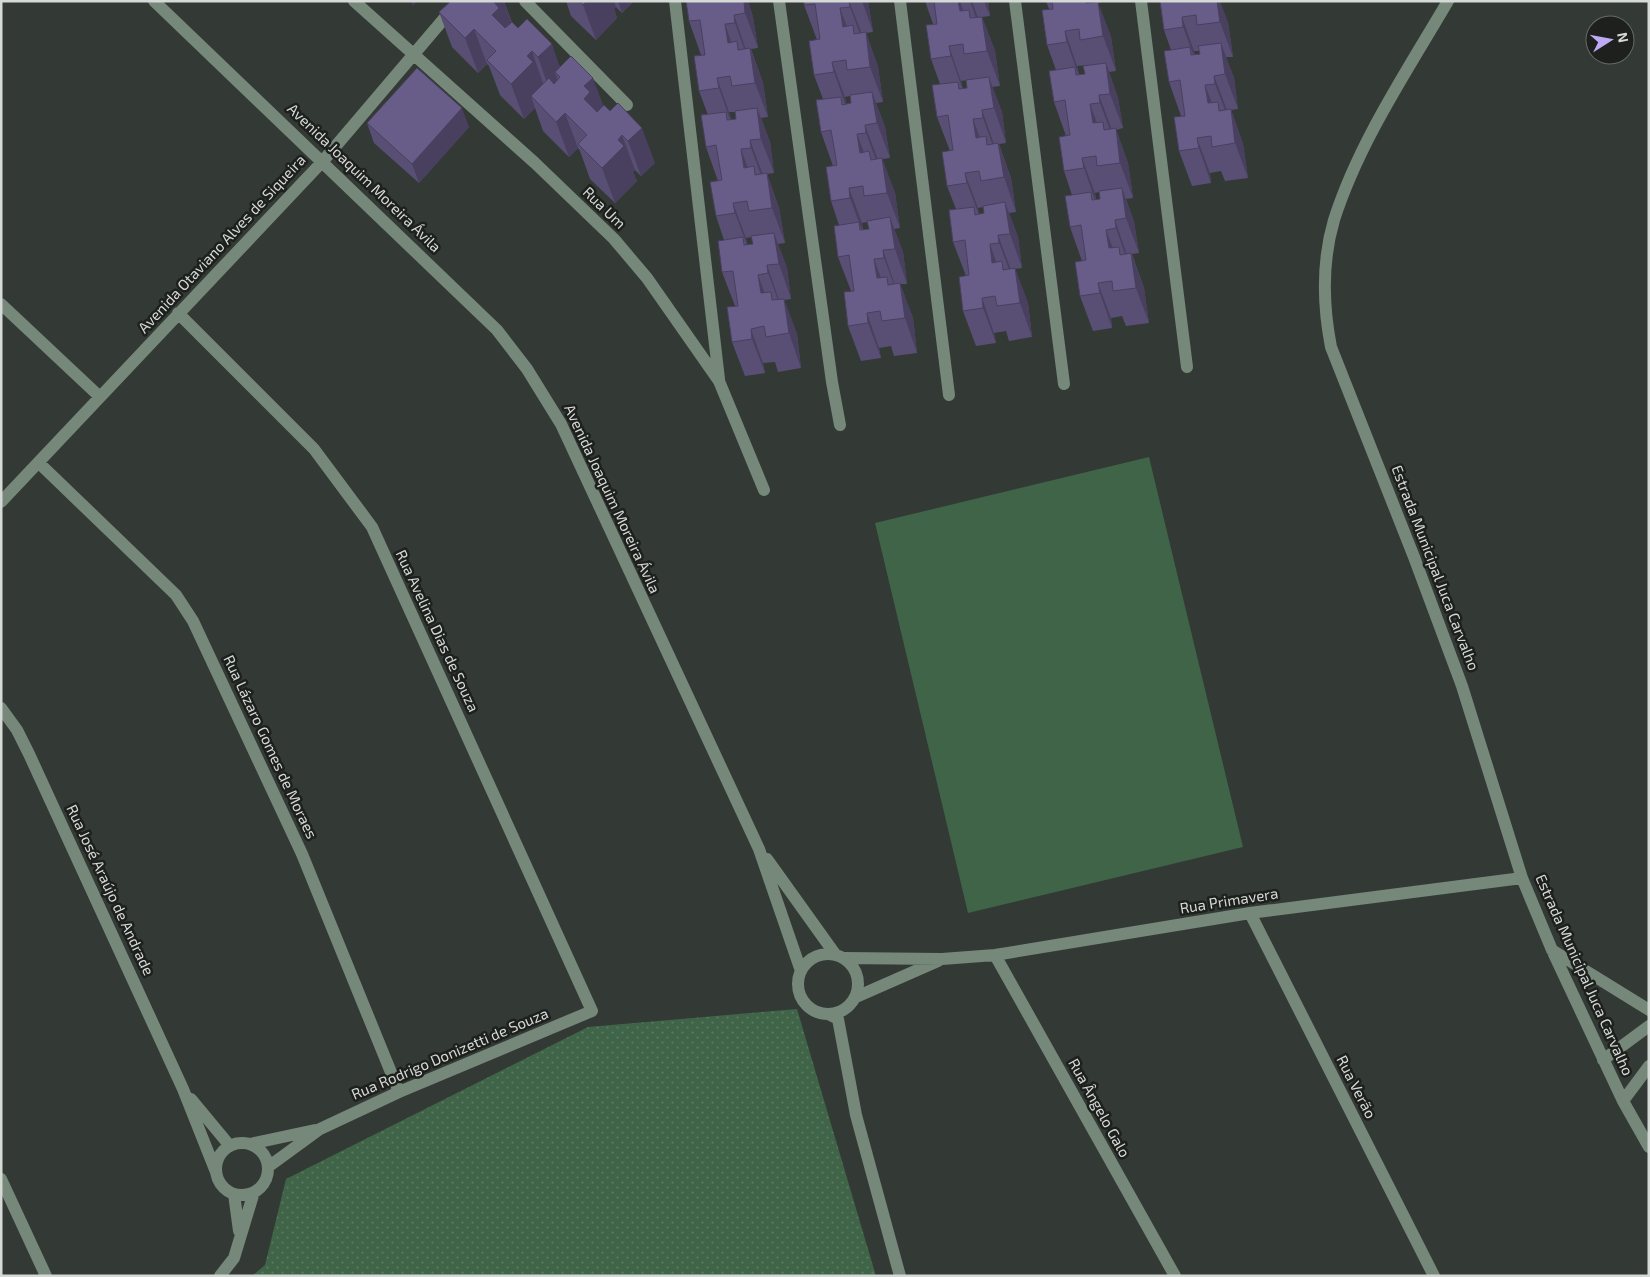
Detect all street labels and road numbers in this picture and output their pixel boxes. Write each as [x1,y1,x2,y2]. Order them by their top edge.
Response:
street label: Avenida Joaquim Moreira Ávila [284,99,445,255]
street label: Avenida Otaviano Alves de Siqueira [134,150,309,336]
street label: Rua Um [580,183,630,232]
street label: Avenida Joaquim Moreira Ávila [561,401,665,596]
street label: Estrada Municipal Juca Carvalho [1388,462,1484,673]
street label: Rua Avelina Dias de Souza [392,547,483,714]
street label: Rua Lázaro Gomes de Moraes [220,652,321,841]
street label: Rua José Araújo de Andrade [62,801,158,978]
street label: Estrada Municipal Juca Carvalho [1532,871,1638,1078]
street label: Rua Primavera [1178,883,1279,917]
street label: Rua Rodrigo Donizetti de Souza [348,1003,551,1103]
street label: Rua Verão [1333,1052,1380,1121]
street label: Rua Ângelo Galo [1065,1055,1135,1160]

